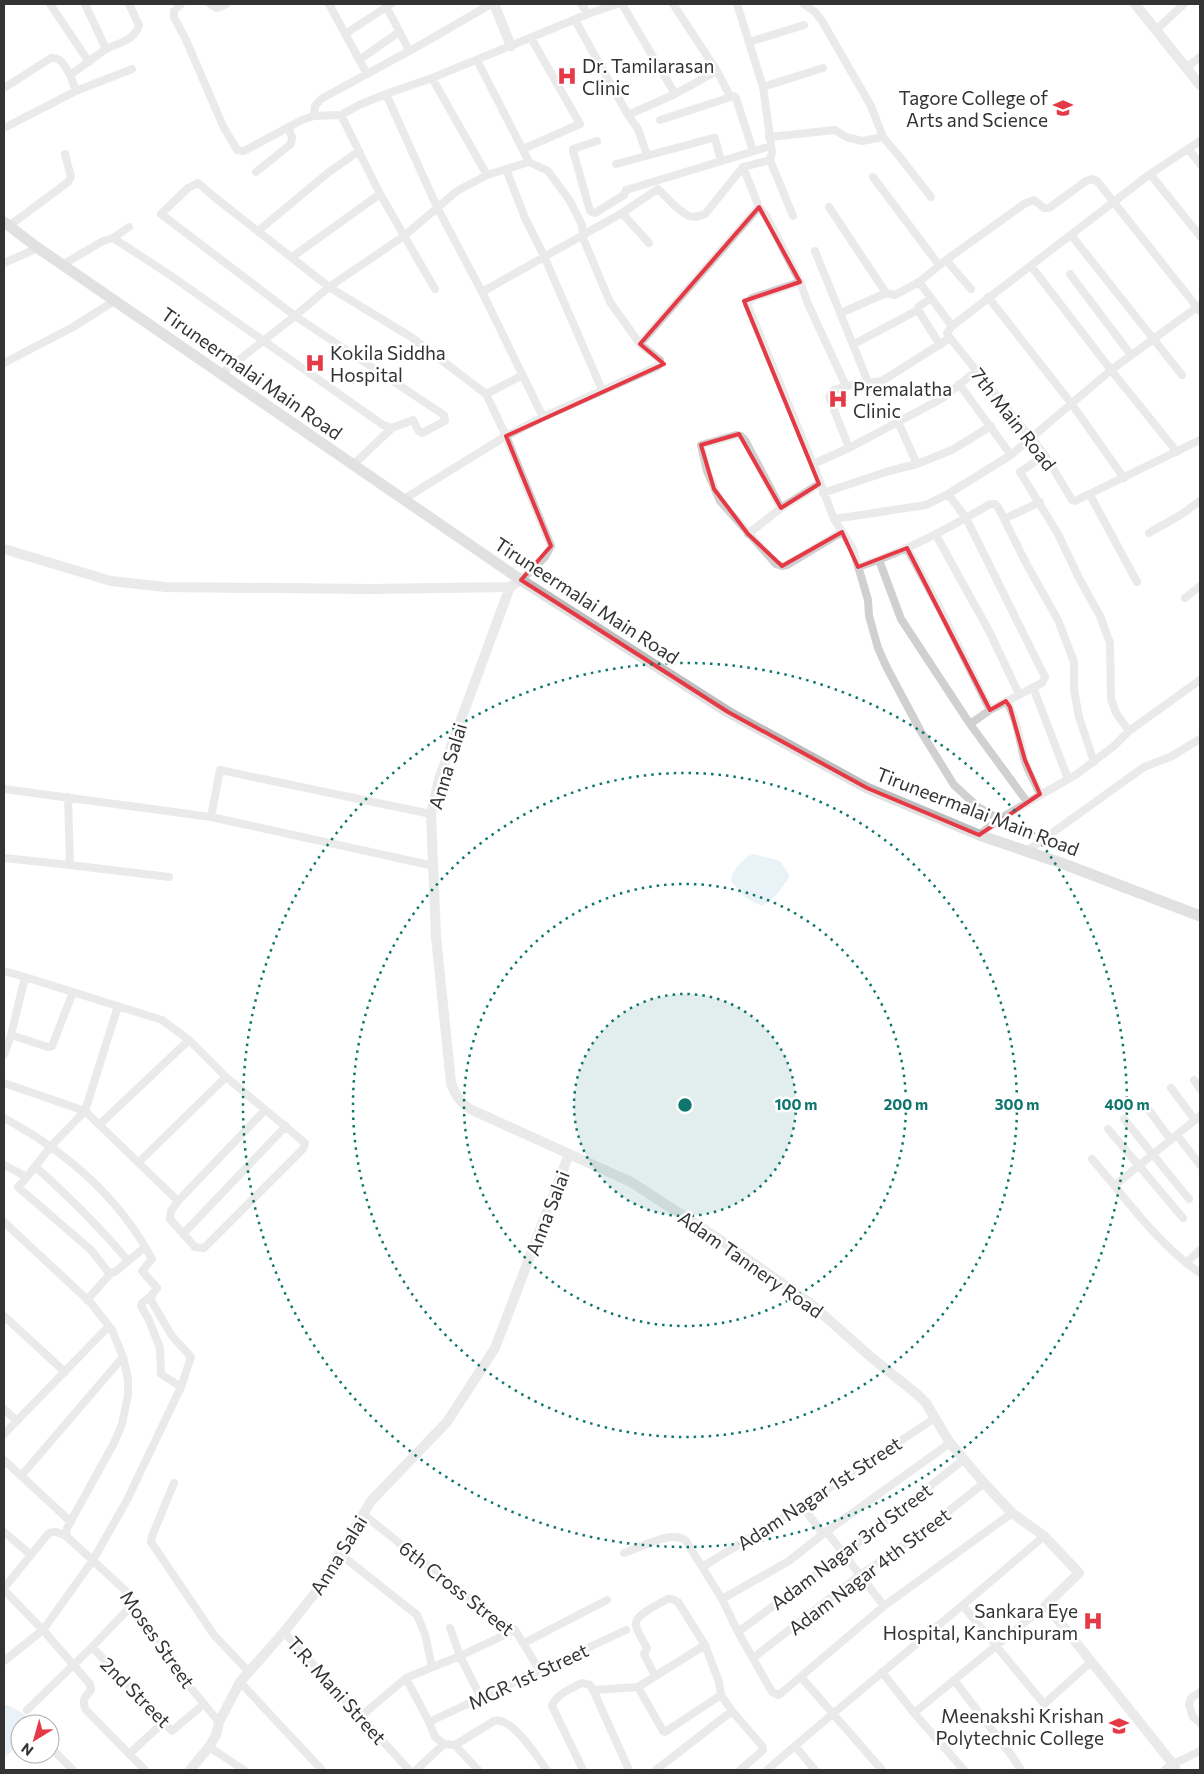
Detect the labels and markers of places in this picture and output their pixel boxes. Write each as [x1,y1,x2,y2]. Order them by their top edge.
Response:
place label: Dr. Tamilarasan Clinic [582,54,714,99]
hospital icon: Dr. Tamilarasan Clinic [556,65,578,87]
place label: Tagore College of Arts and Science [899,86,1048,131]
school or university icon: Tagore College of Arts and Science [1052,97,1074,119]
place label: Kokila Siddha Hospital [330,341,446,386]
hospital icon: Kokila Siddha Hospital [304,352,326,374]
place label: Premalatha Clinic [853,377,952,422]
hospital icon: Premalatha Clinic [827,388,849,410]
centre of rings [676,1096,694,1114]
place label: Sankara Eye Hospital, Kanchipuram [883,1599,1078,1644]
hospital icon: Sankara Eye Hospital, Kanchipuram [1082,1610,1104,1632]
place label: Meenakshi Krishan Polytechnic College [935,1704,1104,1749]
school or university icon: Meenakshi Krishan Polytechnic College [1108,1715,1130,1737]

